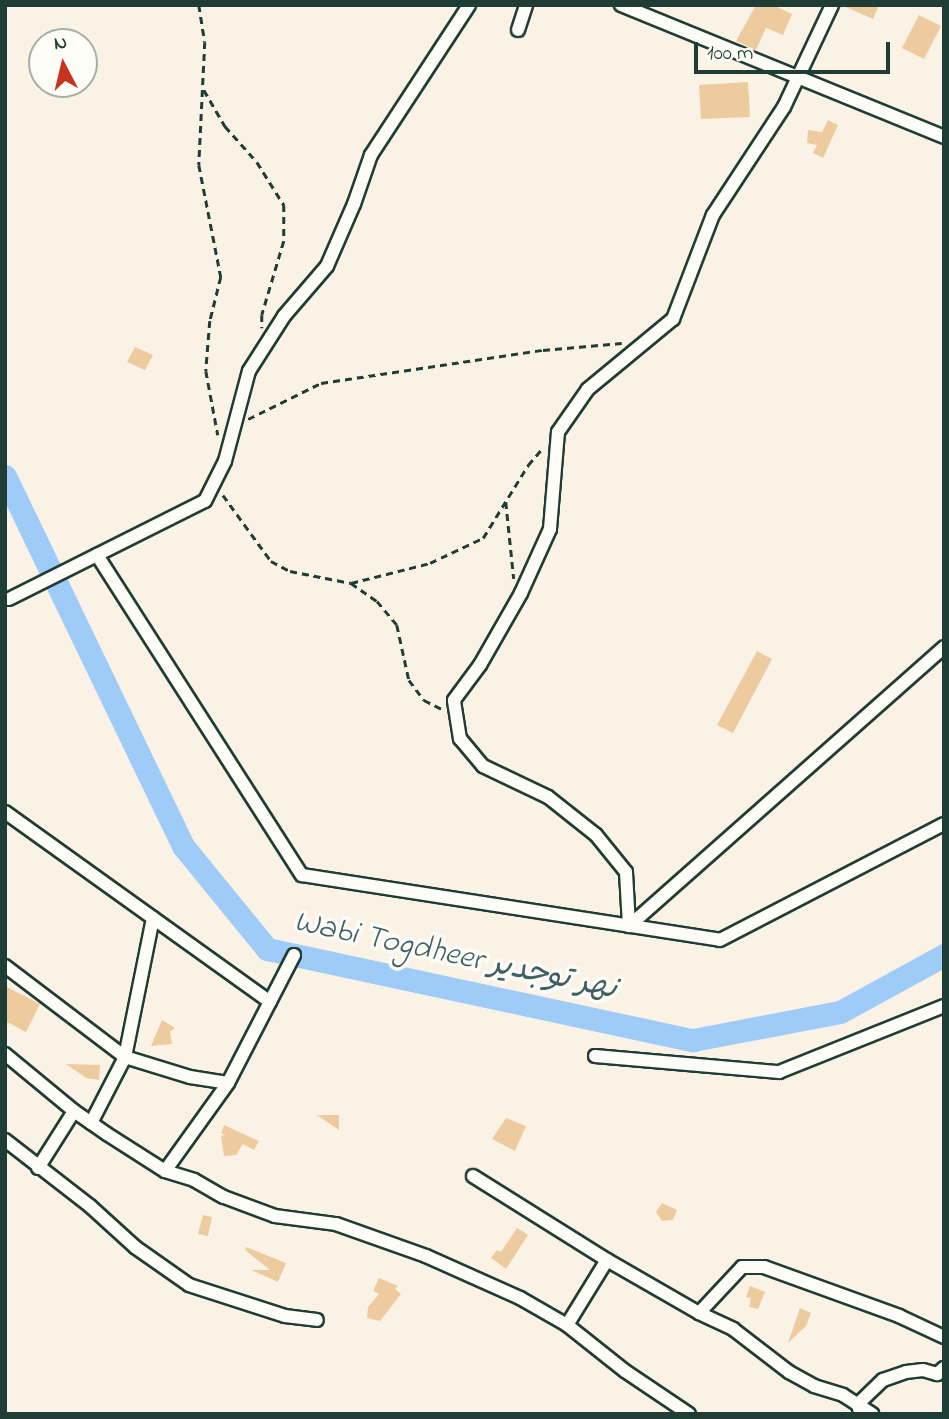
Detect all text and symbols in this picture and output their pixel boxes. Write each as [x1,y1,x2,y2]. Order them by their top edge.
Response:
north arrow [28,28,98,98]
scale bar [697,28,893,72]
text: N [53,29,69,58]
text: 100 m [707,39,753,69]
water label: Wabi Togdheer نهر توجدير [290,904,620,1010]

